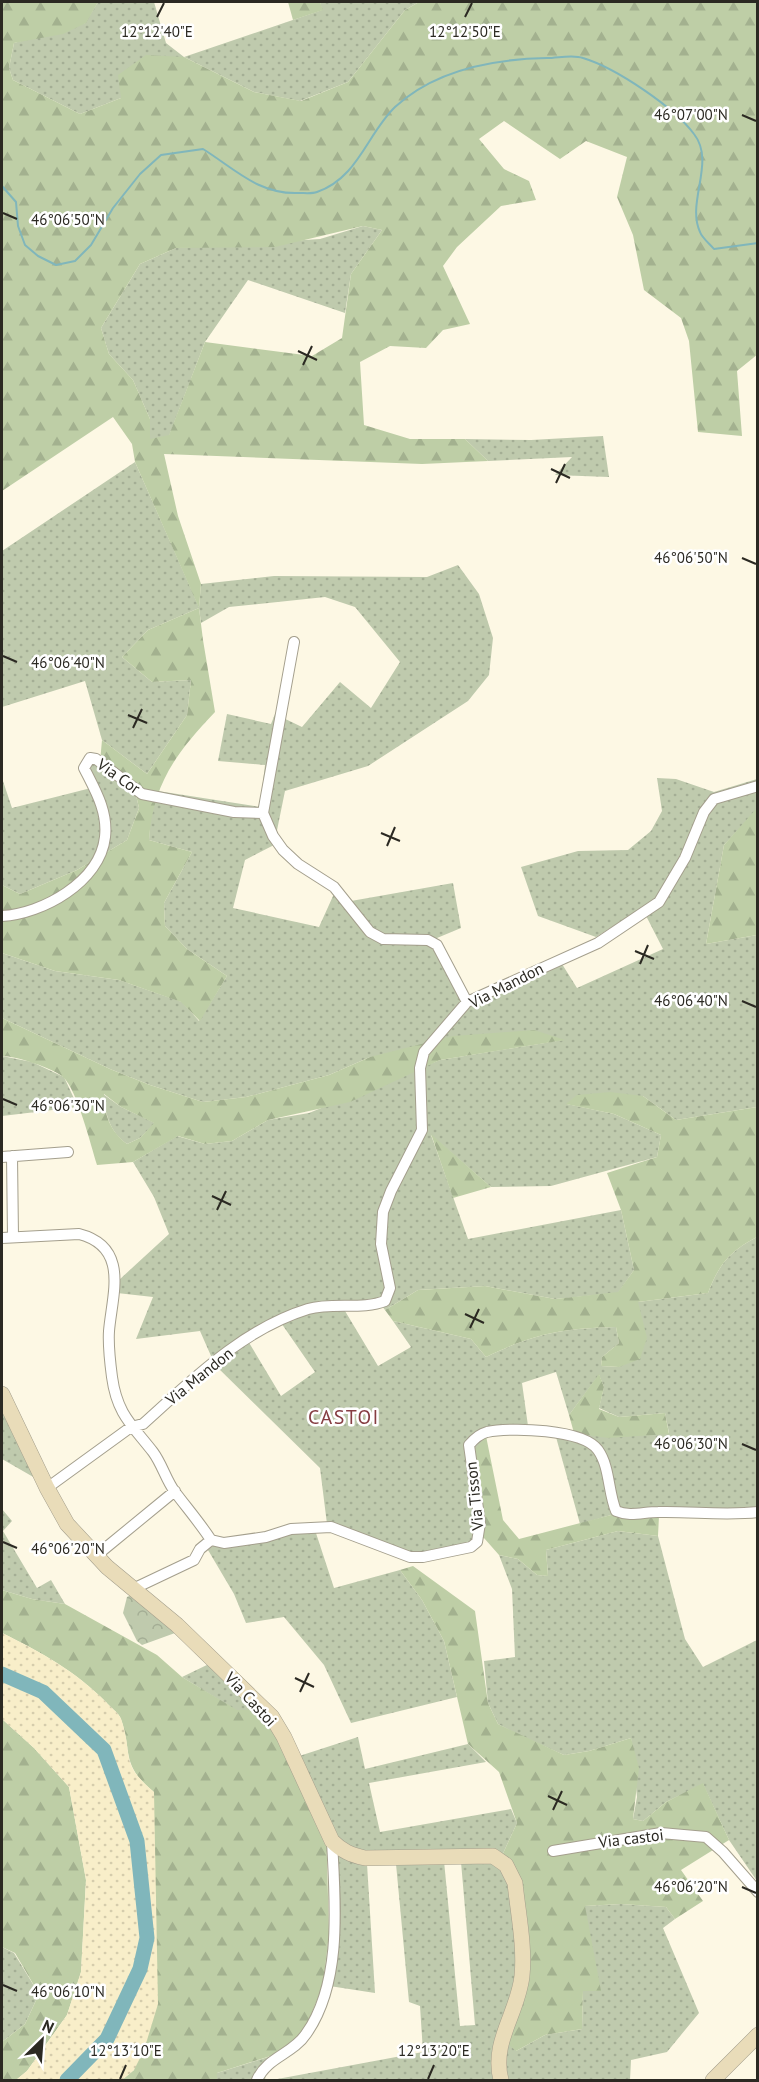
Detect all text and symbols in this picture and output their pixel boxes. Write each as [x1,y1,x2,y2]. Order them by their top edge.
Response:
text: 12°12'40"E [121,22,193,41]
text: 12°12'50"E [429,22,501,41]
text: 46°07'00"N [654,105,728,124]
text: 46°06'50"N [31,210,105,229]
text: 46°06'50"N [654,548,728,567]
text: 46°06'40"N [31,653,105,672]
street label: Via Cor [93,753,145,798]
street label: Via Mandon [465,958,547,1013]
text: 46°06'40"N [654,991,728,1010]
text: 46°06'30"N [31,1096,105,1115]
street label: Via Mandon [161,1343,237,1410]
district label: CASTOI [308,1404,380,1430]
text: 46°06'30"N [654,1434,728,1453]
street label: Via Tisson [460,1461,488,1532]
text: 46°06'20"N [31,1539,105,1558]
street label: Via Castoi [220,1667,281,1730]
street label: Via castoi [596,1824,665,1852]
text: 46°06'20"N [654,1877,728,1896]
text: 46°06'10"N [31,1982,105,2001]
north arrow [12,2010,72,2070]
text: N [39,2015,57,2038]
text: 12°13'10"E [90,2041,162,2060]
text: 12°13'20"E [398,2041,470,2060]

